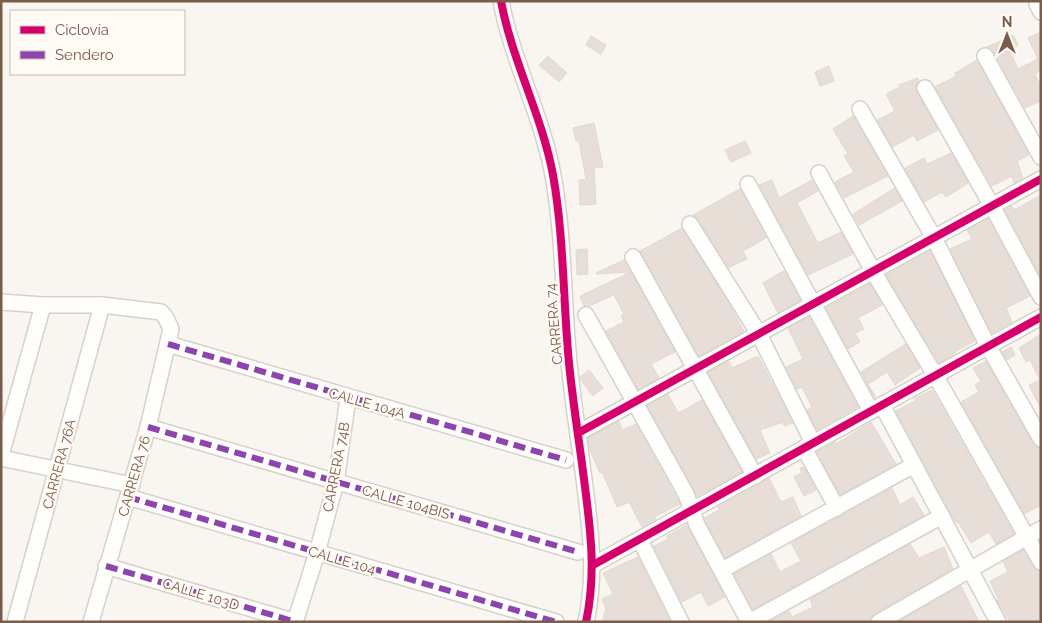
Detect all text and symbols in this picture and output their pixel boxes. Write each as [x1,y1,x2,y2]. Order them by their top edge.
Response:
legend [10,10,185,75]
north arrow [982,10,1032,60]
text: N [1002,14,1012,30]
text: Ciclovía [55,21,109,39]
text: Sendero [55,46,114,64]
street label: CARRERA 74 [542,282,566,365]
street label: CALLE 104A [327,384,408,422]
street label: CARRERA 76A [39,417,79,511]
street label: CARRERA 74B [319,421,353,513]
street label: CARRERA 76 [115,434,153,518]
street label: CALLE 104BIS [360,482,452,522]
street label: CALLE 104 [306,543,378,577]
street label: CALLE 103D [161,575,241,613]

